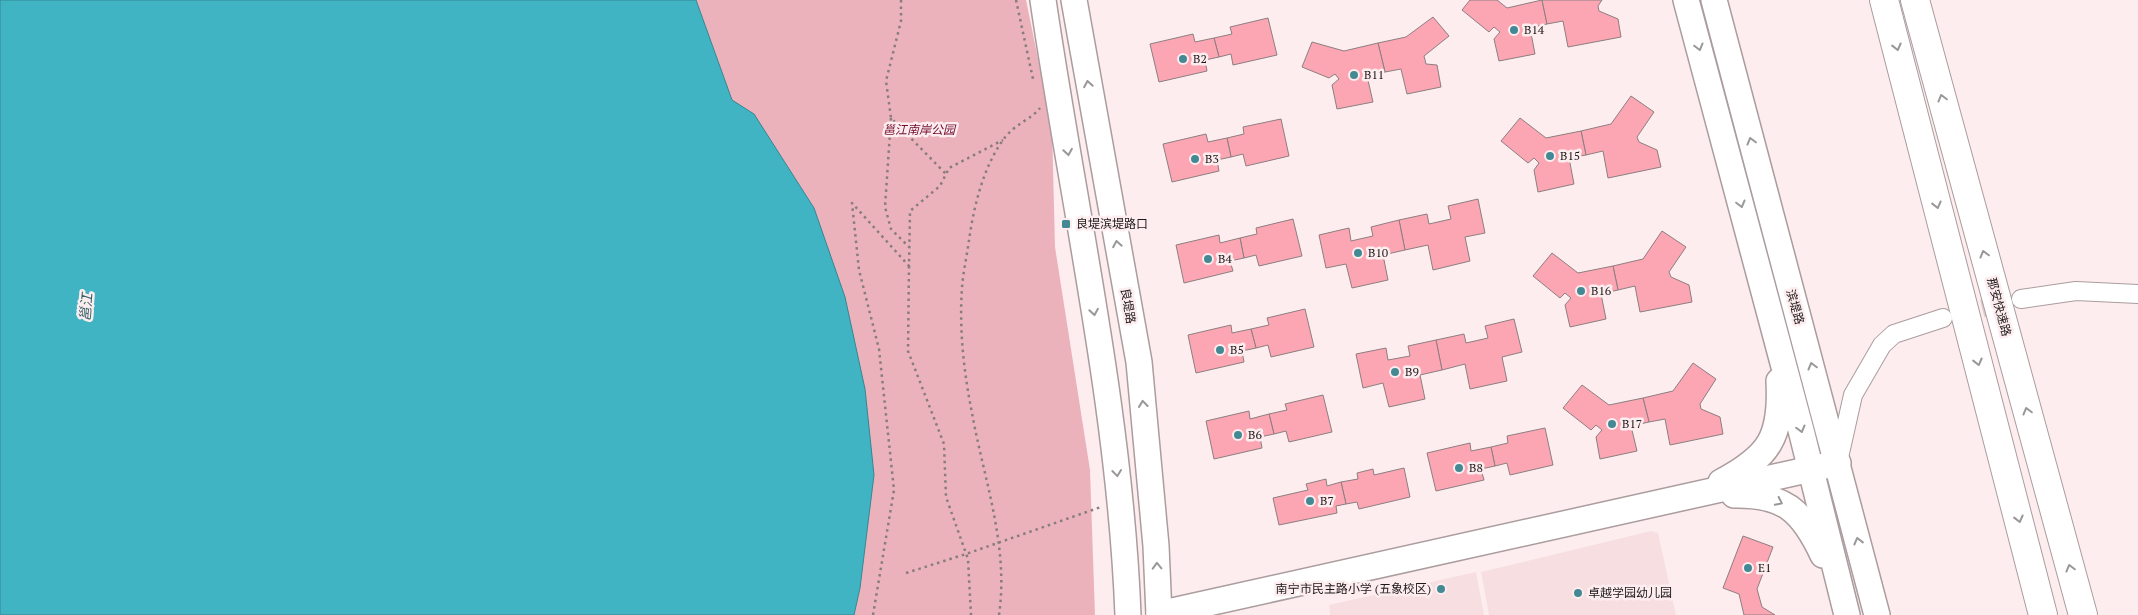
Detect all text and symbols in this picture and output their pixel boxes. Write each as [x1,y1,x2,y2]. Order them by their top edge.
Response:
place label: B14 [1524,22,1545,37]
marker: B14 [1508,24,1520,36]
one-way arrow [1693,43,1704,52]
one-way arrow [1891,43,1901,51]
place label: B2 [1193,51,1207,66]
marker: B2 [1177,53,1189,65]
place label: B11 [1364,67,1384,82]
marker: B11 [1348,69,1360,81]
one-way arrow [1083,80,1094,89]
one-way arrow [1937,94,1947,102]
park label: 邕江南岸公园 [883,122,957,137]
one-way arrow [1746,138,1756,146]
one-way arrow [1062,147,1072,156]
place label: B15 [1560,148,1580,163]
marker: B15 [1544,150,1556,162]
place label: B3 [1205,151,1219,166]
marker: B3 [1189,153,1201,165]
one-way arrow [1735,200,1746,209]
one-way arrow [1931,200,1942,209]
place label: 良堤滨堤路口 [1076,216,1148,231]
marker: 良堤滨堤路口 [1060,218,1072,230]
one-way arrow [1112,240,1123,248]
place label: B10 [1368,245,1388,260]
marker: B10 [1352,247,1364,259]
place label: B4 [1218,251,1232,266]
one-way arrow [1980,251,1990,259]
marker: B4 [1202,253,1214,265]
street label: 那安快速路 [1984,276,2014,338]
place label: B16 [1591,283,1612,298]
marker: B16 [1575,285,1587,297]
street label: 良堤路 [1118,287,1139,325]
street label: 滨堤路 [1783,287,1808,326]
water label: 邕江 [75,290,96,322]
one-way arrow [1089,308,1099,316]
place label: B5 [1230,342,1244,357]
marker: B5 [1214,344,1226,356]
one-way arrow [1972,357,1983,366]
one-way arrow [1807,362,1817,370]
place label: B9 [1405,364,1419,379]
marker: B9 [1389,366,1401,378]
one-way arrow [1137,400,1148,408]
one-way arrow [2022,407,2033,416]
place label: B17 [1622,416,1642,431]
marker: B17 [1606,418,1618,430]
one-way arrow [1795,424,1806,433]
place label: B6 [1248,427,1262,442]
marker: B6 [1232,429,1244,441]
place label: B8 [1469,460,1483,475]
marker: B8 [1453,462,1465,474]
one-way arrow [1111,469,1122,477]
place label: B7 [1320,493,1334,508]
marker: B7 [1304,495,1316,507]
one-way arrow [1774,496,1783,506]
one-way arrow [2013,515,2023,523]
one-way arrow [1853,537,1864,546]
place label: E1 [1758,560,1771,575]
one-way arrow [1152,562,1162,570]
marker: E1 [1742,562,1754,574]
one-way arrow [2065,564,2076,572]
place label: 南宁市民主路小学 (五象校区) [1276,581,1431,596]
marker: 南宁市民主路小学 (五象校区) [1435,583,1447,595]
place label: 卓越学园幼儿园 [1588,585,1672,600]
marker: 卓越学园幼儿园 [1572,587,1584,599]

